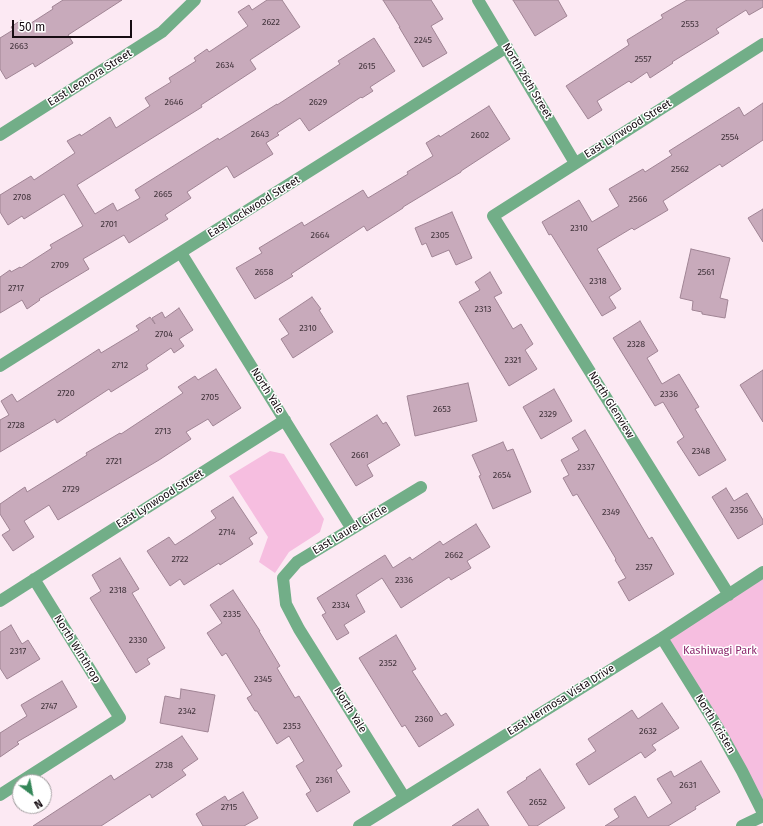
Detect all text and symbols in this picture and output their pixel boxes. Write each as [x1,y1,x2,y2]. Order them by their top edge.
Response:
scale bar [14,12,134,38]
house number: 2622 [262,17,280,27]
house number: 2553 [681,19,699,29]
text: 50 m [19,20,45,34]
house number: 2245 [414,35,432,45]
house number: 2663 [10,41,28,51]
street label: North 26th Street [499,41,555,121]
street label: East Leonora Street [45,47,135,109]
house number: 2557 [634,54,652,64]
house number: 2634 [216,60,234,70]
house number: 2615 [358,61,376,71]
house number: 2646 [165,97,183,107]
house number: 2629 [309,97,327,107]
street label: East Lynwood Street [582,97,674,161]
house number: 2643 [251,129,269,139]
house number: 2602 [471,130,489,140]
house number: 2554 [721,132,739,142]
house number: 2562 [671,164,689,174]
street label: East Lockwood Street [205,173,303,241]
house number: 2665 [154,189,172,199]
house number: 2708 [13,192,31,202]
house number: 2566 [629,194,647,204]
house number: 2701 [101,219,117,229]
house number: 2310 [570,223,588,233]
house number: 2664 [311,230,329,240]
house number: 2305 [431,230,449,240]
house number: 2709 [51,260,69,270]
house number: 2658 [255,267,273,277]
house number: 2561 [697,267,715,277]
house number: 2318 [589,276,607,286]
house number: 2717 [8,283,24,293]
house number: 2313 [474,304,492,314]
house number: 2310 [299,323,317,333]
house number: 2704 [155,329,173,339]
house number: 2328 [627,339,645,349]
house number: 2321 [505,355,521,365]
house number: 2712 [112,360,128,370]
street label: North Yale [248,366,286,416]
street label: North Glenview [585,369,637,441]
house number: 2720 [57,388,75,398]
house number: 2336 [660,389,678,399]
house number: 2705 [201,392,219,402]
house number: 2653 [433,404,451,414]
house number: 2329 [539,409,557,419]
house number: 2728 [7,420,25,430]
house number: 2713 [155,426,171,436]
house number: 2348 [692,446,710,456]
house number: 2661 [351,450,369,460]
house number: 2721 [106,456,122,466]
house number: 2337 [577,462,595,472]
street label: East Lynwood Street [114,467,206,531]
house number: 2654 [493,470,511,480]
house number: 2729 [62,484,80,494]
street label: East Laurel Circle [310,502,390,558]
house number: 2356 [730,505,748,515]
house number: 2349 [602,507,620,517]
house number: 2714 [219,527,235,537]
house number: 2662 [445,550,463,560]
house number: 2722 [171,554,189,564]
house number: 2357 [635,562,653,572]
house number: 2336 [395,575,413,585]
house number: 2318 [109,585,127,595]
house number: 2334 [332,600,350,610]
house number: 2335 [223,609,241,619]
street label: North Winthrop [51,613,103,685]
house number: 2330 [129,635,147,645]
park label: Kashiwagi Park [683,644,757,658]
house number: 2317 [10,646,26,656]
house number: 2352 [379,658,397,668]
street label: East Hermosa Vista Drive [505,662,617,738]
house number: 2345 [254,674,272,684]
street label: North Yale [331,685,369,735]
street label: North Kristen [692,692,738,756]
house number: 2747 [41,701,57,711]
house number: 2342 [178,706,196,716]
house number: 2360 [415,714,433,724]
house number: 2353 [283,721,301,731]
house number: 2632 [639,726,657,736]
house number: 2738 [155,760,173,770]
north arrow [12,774,52,814]
house number: 2361 [315,775,333,785]
house number: 2631 [679,780,697,790]
text: N [32,796,45,811]
house number: 2652 [529,797,547,807]
house number: 2715 [221,802,237,812]

